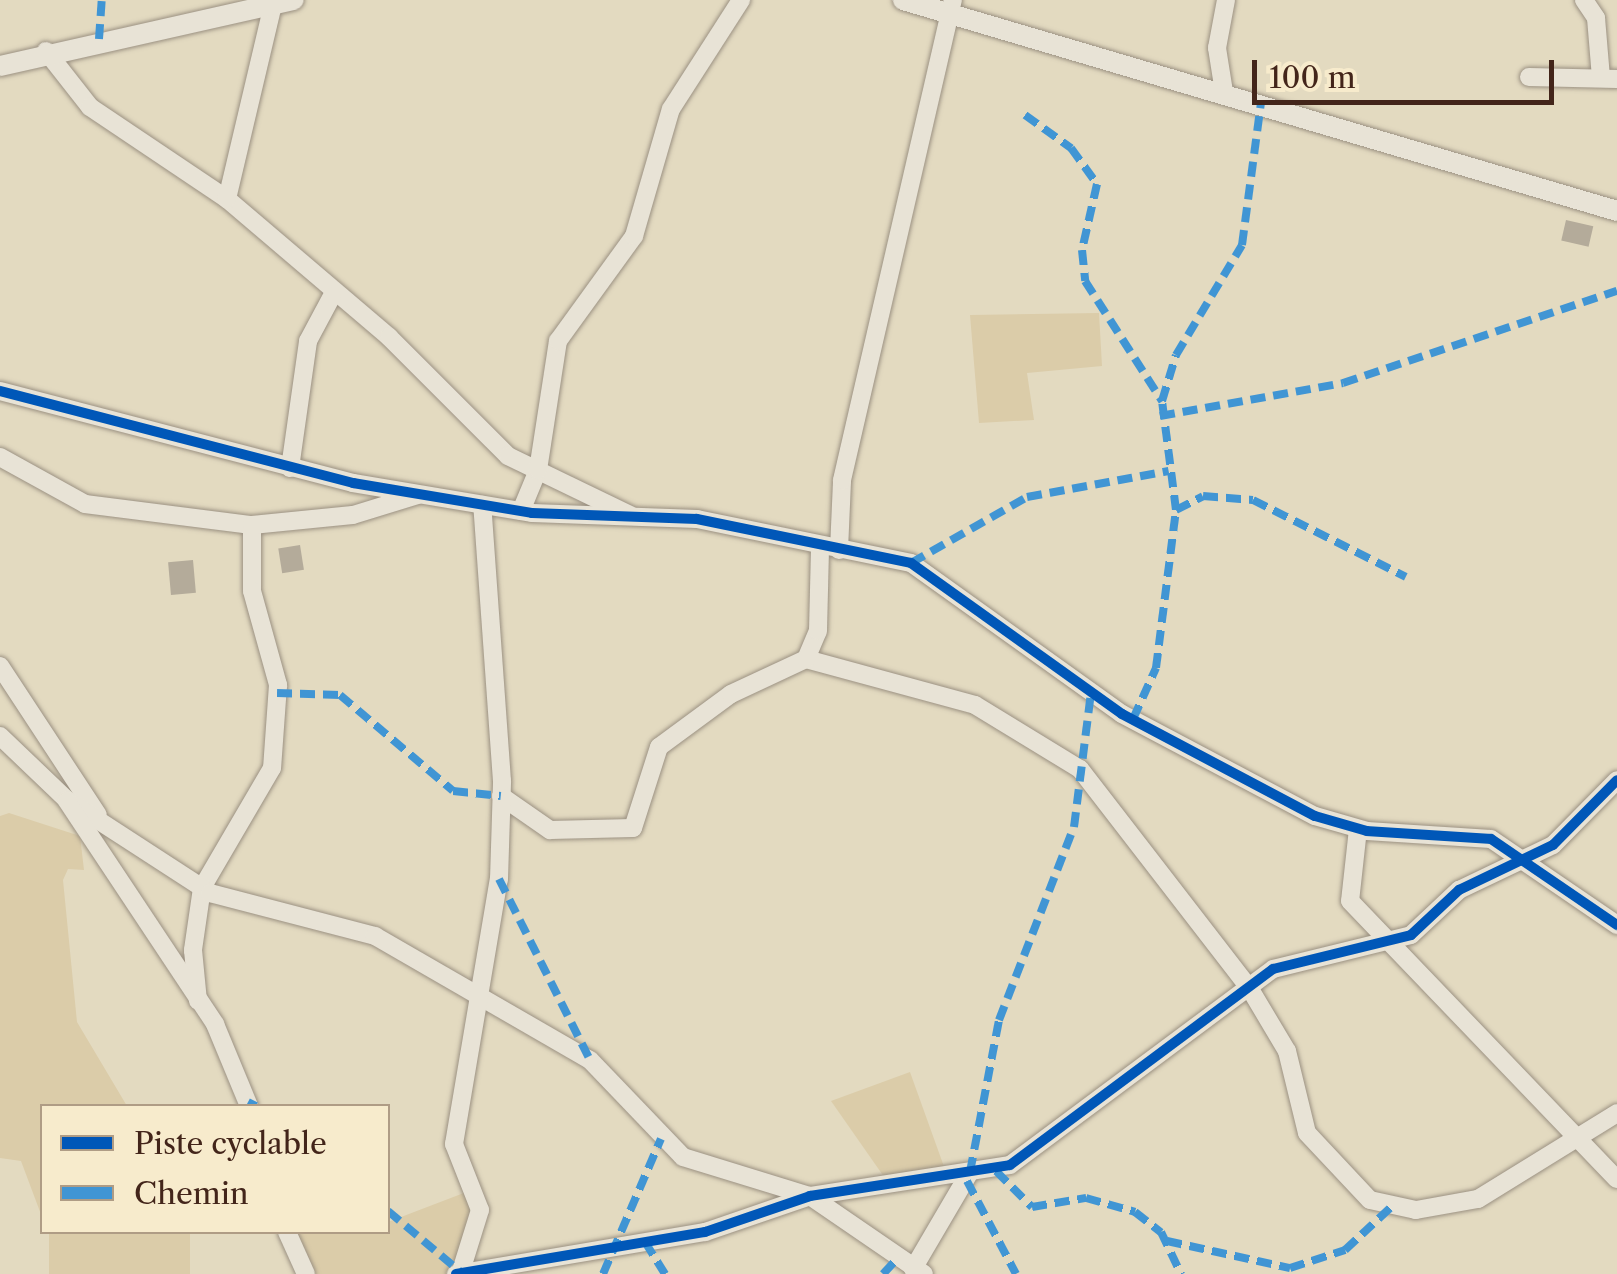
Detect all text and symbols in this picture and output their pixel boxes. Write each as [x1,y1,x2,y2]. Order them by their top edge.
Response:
scale bar [1257,40,1560,102]
text: 100 m [1269,59,1356,96]
legend [40,1104,390,1234]
text: Piste cyclable [134,1125,327,1162]
text: Chemin [134,1175,249,1212]

